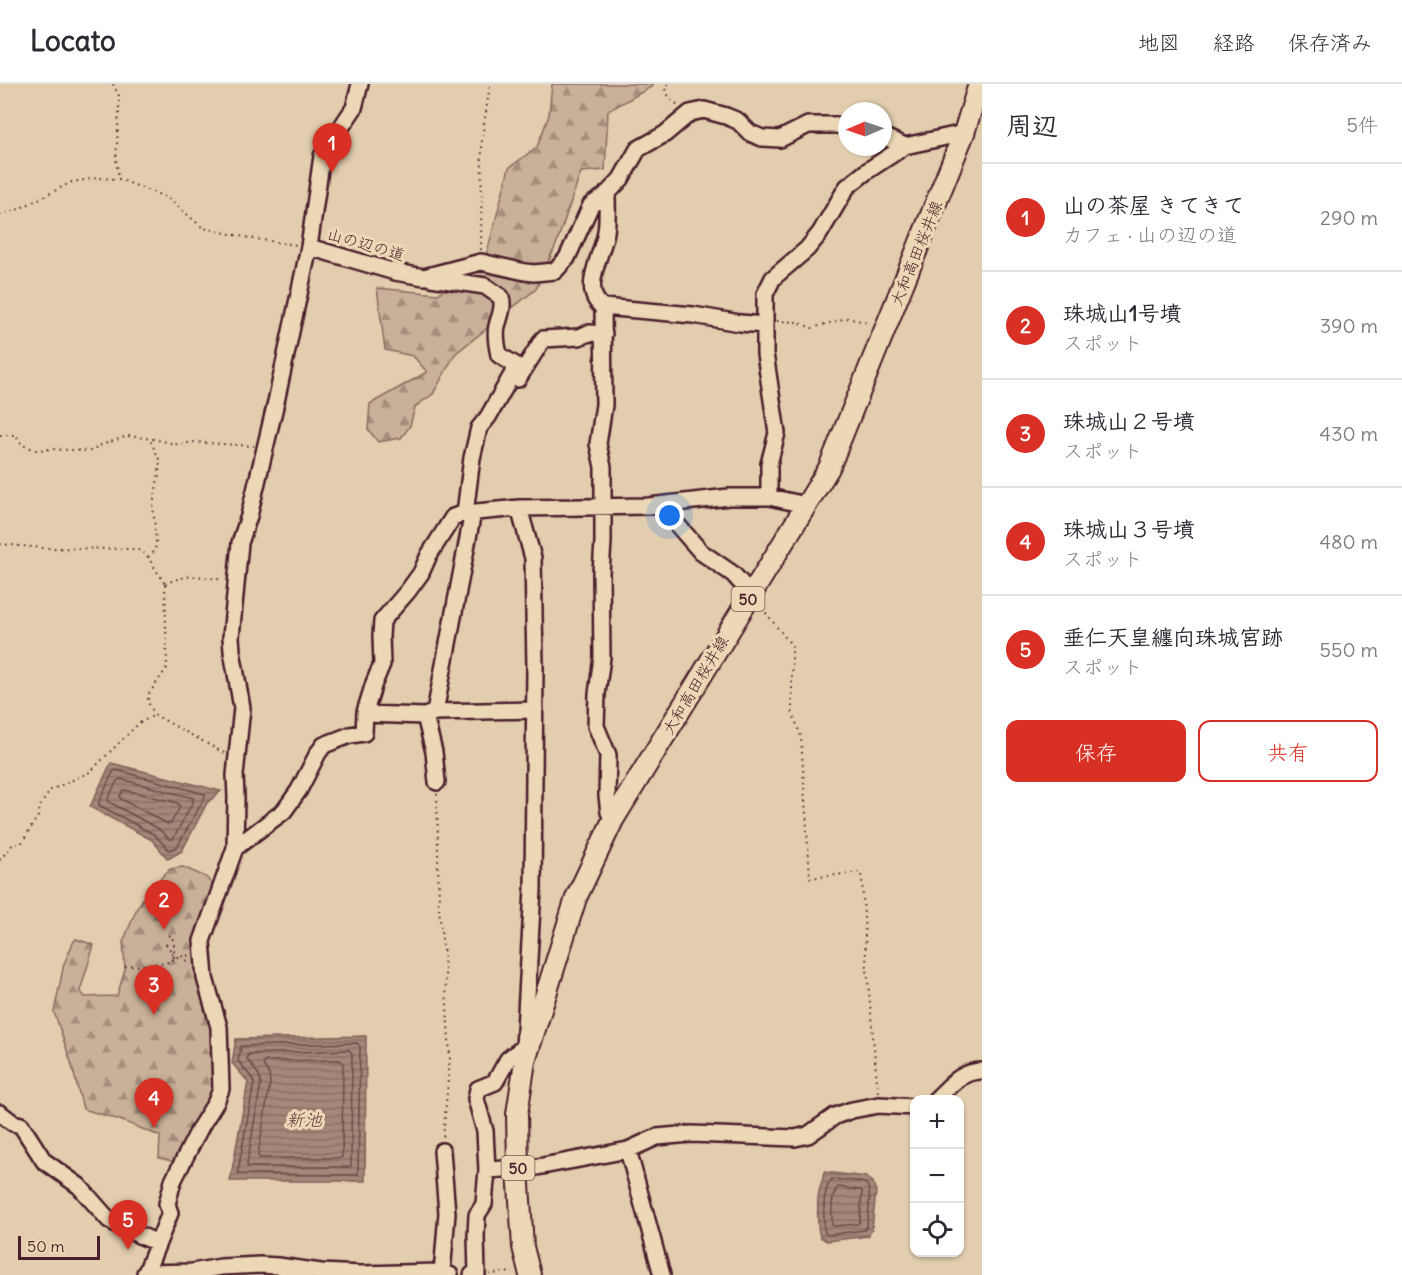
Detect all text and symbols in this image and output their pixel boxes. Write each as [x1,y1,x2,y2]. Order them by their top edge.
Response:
text: Locato [30,23,116,59]
text: 地図 [1138,29,1180,56]
text: 経路 [1213,29,1255,56]
text: 保存済み [1288,29,1372,56]
north arrow [838,102,892,156]
text: 周辺 [1006,109,1058,142]
text: 5件 [1347,112,1378,137]
pin: 1 [312,124,352,173]
text: 山の茶屋 きてきて [1063,191,1245,219]
street label: 大和高田桜井線 [886,197,946,309]
text: 1 [1022,205,1029,230]
text: 290 m [1320,205,1378,230]
text: カフェ · 山の辺の道 [1063,222,1237,247]
street label: 山の辺の道 [325,223,407,265]
text: 珠城山1号墳 [1063,299,1182,327]
text: 2 [1020,313,1031,338]
text: 390 m [1320,313,1378,338]
text: スポット [1063,330,1143,355]
text: 珠城山２号墳 [1063,407,1195,435]
text: 3 [1020,421,1031,446]
text: 430 m [1320,421,1378,446]
text: スポット [1063,438,1143,463]
your location [655,501,684,530]
text: 珠城山３号墳 [1063,515,1195,543]
text: 4 [1020,529,1031,554]
text: 480 m [1319,529,1378,554]
text: スポット [1063,546,1143,571]
road number: 50 [732,587,764,611]
text: 垂仁天皇纏向珠城宮跡 [1063,623,1283,651]
street label: 大和高田桜井線 [658,632,732,738]
text: 5 [1020,637,1031,662]
text: 550 m [1320,637,1378,662]
text: スポット [1063,654,1143,679]
button: 保存 [1006,720,1186,782]
button: 共有 [1198,720,1378,782]
pin: 2 [144,880,184,930]
pin: 3 [134,966,174,1015]
pin: 4 [134,1078,174,1128]
map controls [910,1095,964,1257]
button: + [910,1095,964,1149]
water label: 新池 [286,1108,323,1131]
button: − [910,1149,964,1203]
road number: 50 [502,1156,534,1180]
pin: 5 [108,1200,148,1250]
button: locate [910,1203,964,1257]
scale bar [18,1233,100,1260]
text: 50 m [27,1236,65,1256]

